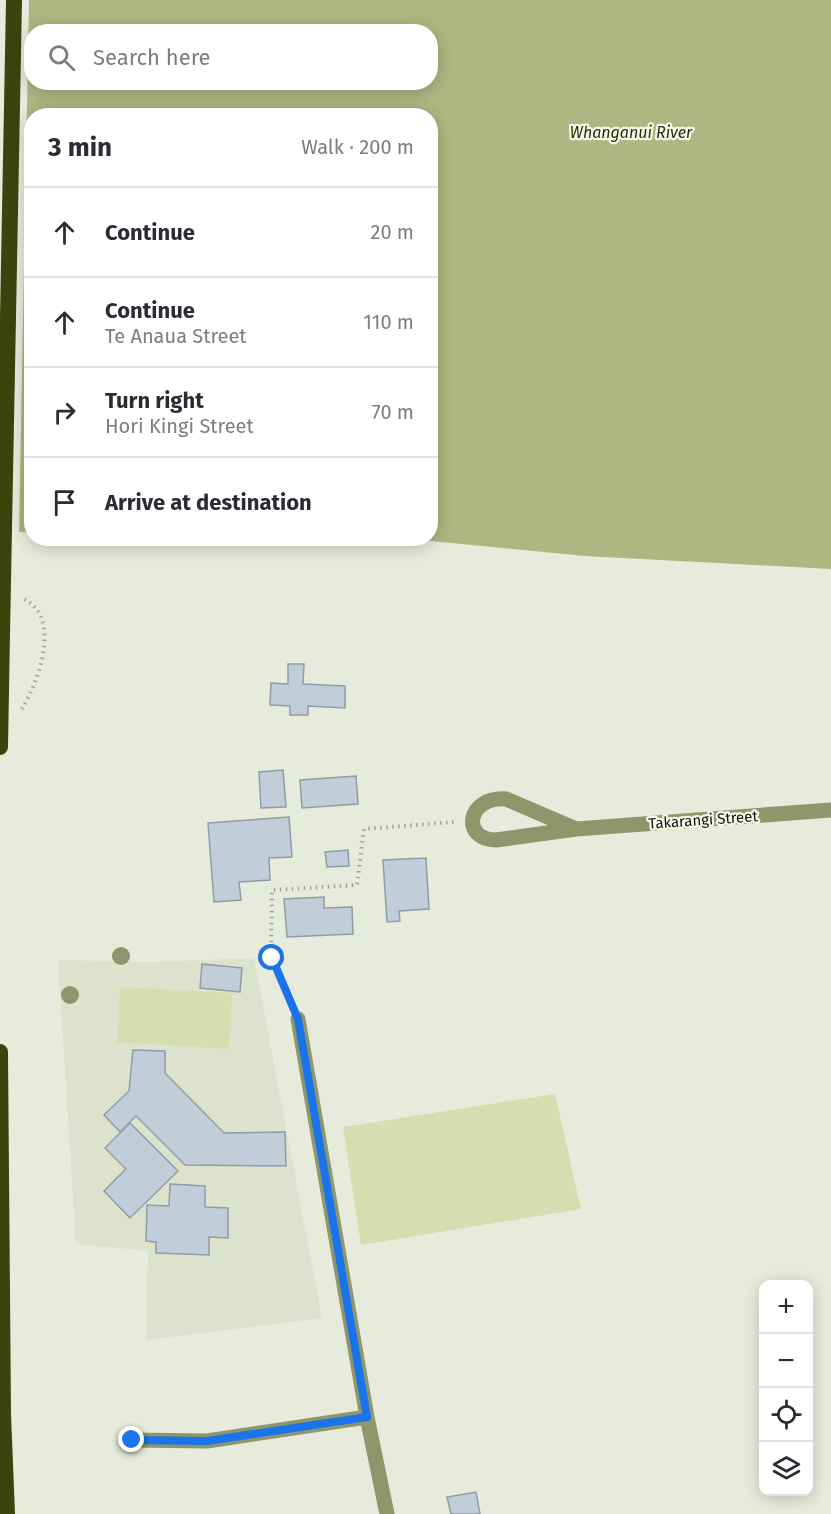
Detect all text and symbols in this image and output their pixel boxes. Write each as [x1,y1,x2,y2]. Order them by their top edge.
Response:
search box [24,24,438,90]
icon: search [45,41,78,74]
text: Search here [93,44,211,71]
water label: Whanganui River [570,123,693,142]
text: 3 min [48,132,112,163]
text: Walk · 200 m [301,135,414,159]
icon: ahead [48,216,81,249]
text: Continue [105,219,195,246]
text: 20 m [371,220,414,244]
text: Continue [105,297,195,324]
icon: ahead [48,306,81,339]
text: 110 m [363,310,414,334]
text: Te Anaua Street [105,324,247,348]
text: Turn right [105,387,204,414]
icon: right [48,396,81,429]
text: 70 m [372,400,414,424]
text: Hori Kingi Street [105,414,254,438]
icon: arrive [48,486,81,519]
text: Arrive at destination [105,489,312,516]
street label: Takarangi Street [648,807,759,833]
route start [258,944,284,970]
map controls [759,1280,813,1496]
button: + [759,1280,813,1334]
button: − [759,1334,813,1388]
button: locate [759,1388,813,1442]
route end [118,1426,144,1452]
button: layers [759,1442,813,1496]

